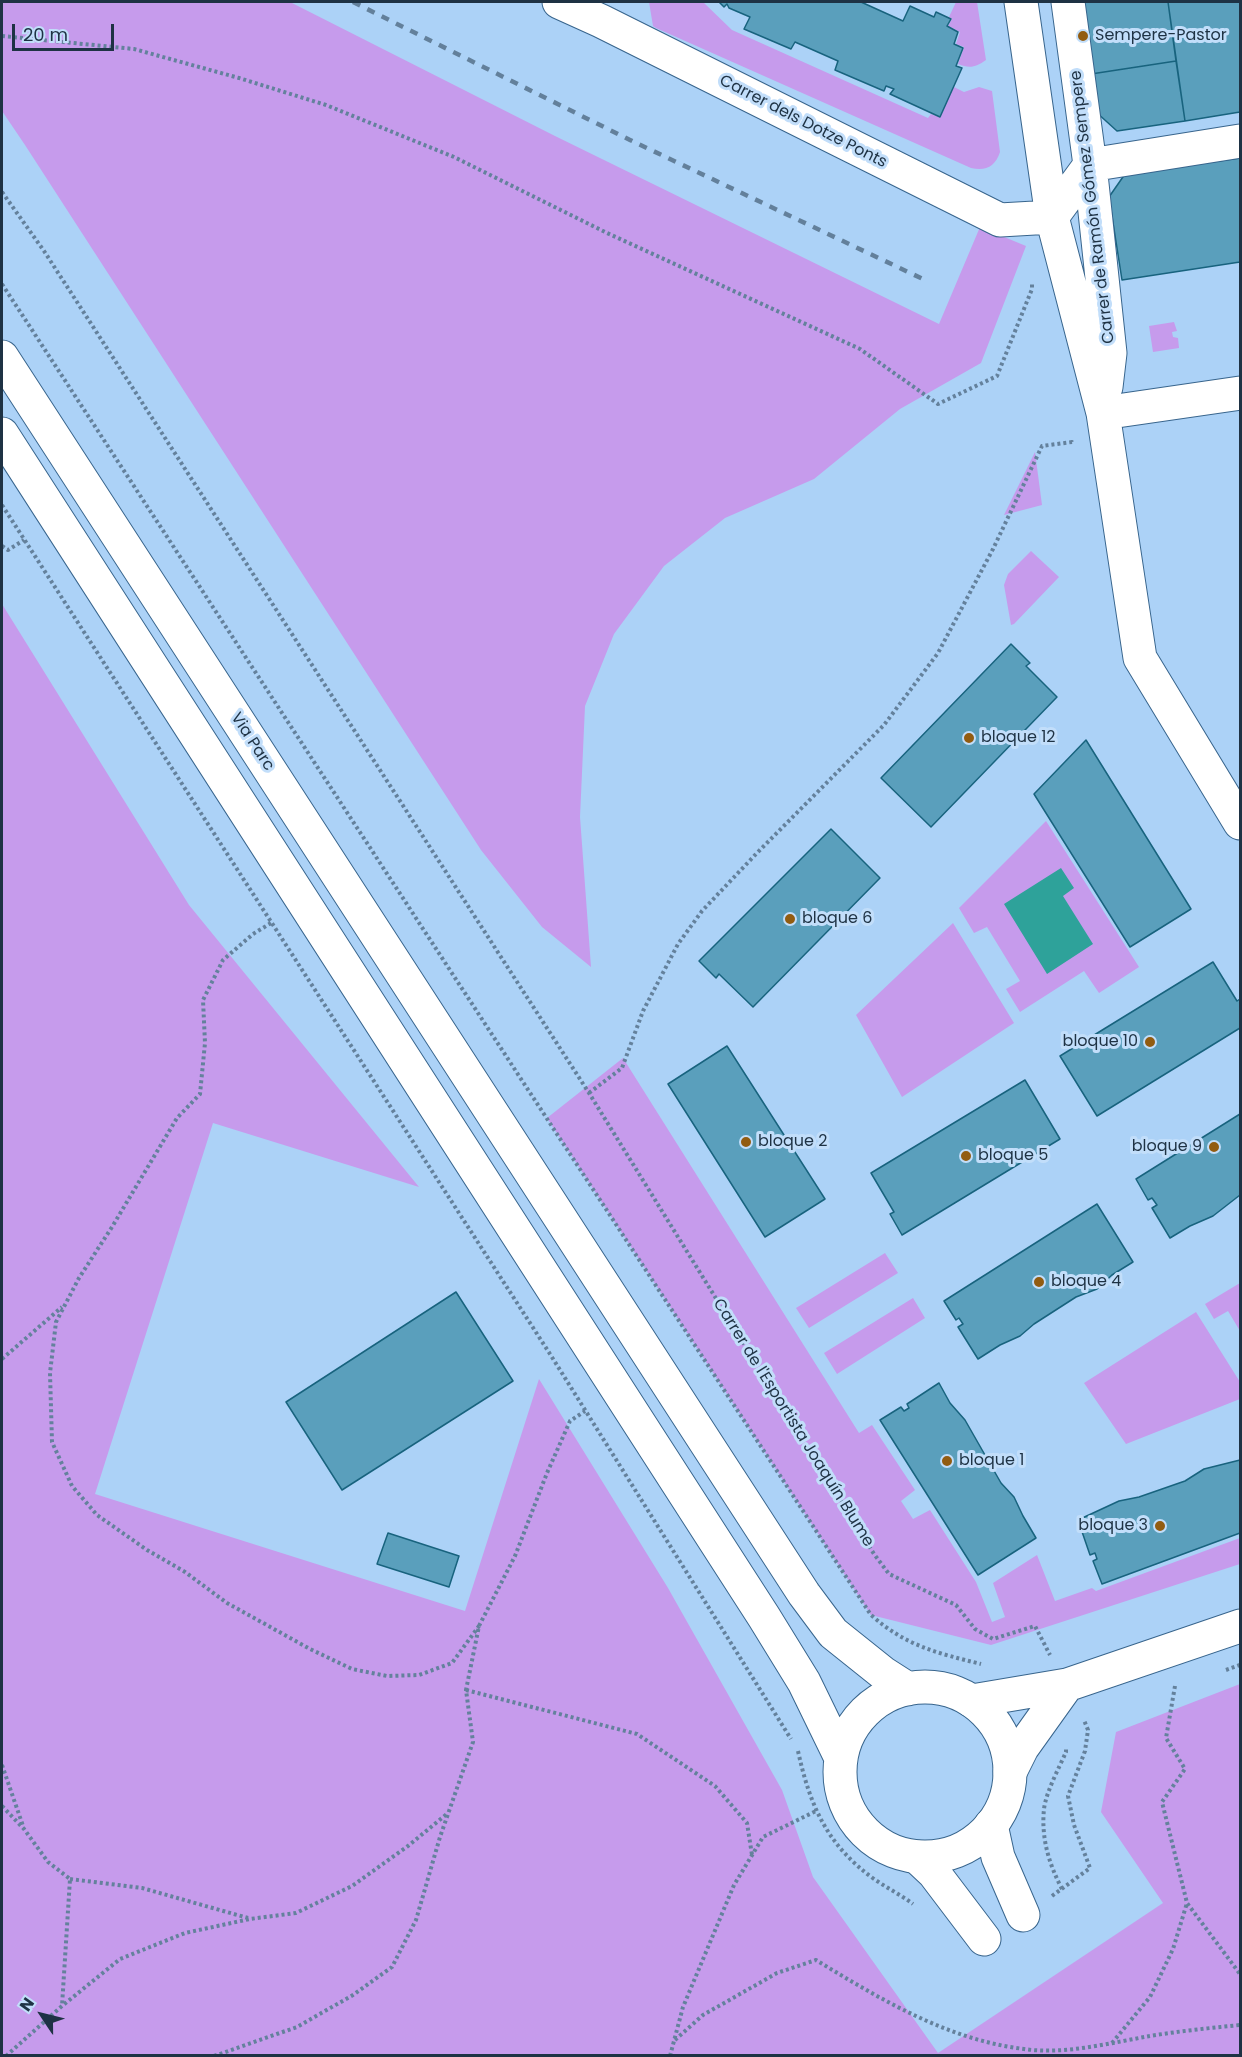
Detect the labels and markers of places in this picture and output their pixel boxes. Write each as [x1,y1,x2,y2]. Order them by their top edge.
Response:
place label: Sempere-Pastor [1095,26,1227,46]
marker: Sempere-Pastor [1076,29,1090,43]
place label: bloque 12 [981,728,1056,748]
marker: bloque 12 [962,731,976,745]
place label: bloque 6 [802,909,872,929]
marker: bloque 6 [783,912,797,926]
place label: bloque 10 [1063,1032,1138,1052]
marker: bloque 10 [1143,1035,1157,1049]
place label: bloque 2 [758,1132,827,1152]
marker: bloque 2 [739,1135,753,1149]
place label: bloque 9 [1132,1137,1202,1157]
marker: bloque 9 [1207,1140,1221,1154]
place label: bloque 5 [978,1146,1048,1166]
marker: bloque 5 [959,1149,973,1163]
place label: bloque 4 [1051,1272,1121,1292]
marker: bloque 4 [1032,1275,1046,1289]
place label: bloque 1 [959,1451,1024,1471]
marker: bloque 1 [940,1454,954,1468]
place label: bloque 3 [1078,1516,1148,1536]
marker: bloque 3 [1153,1519,1167,1533]

